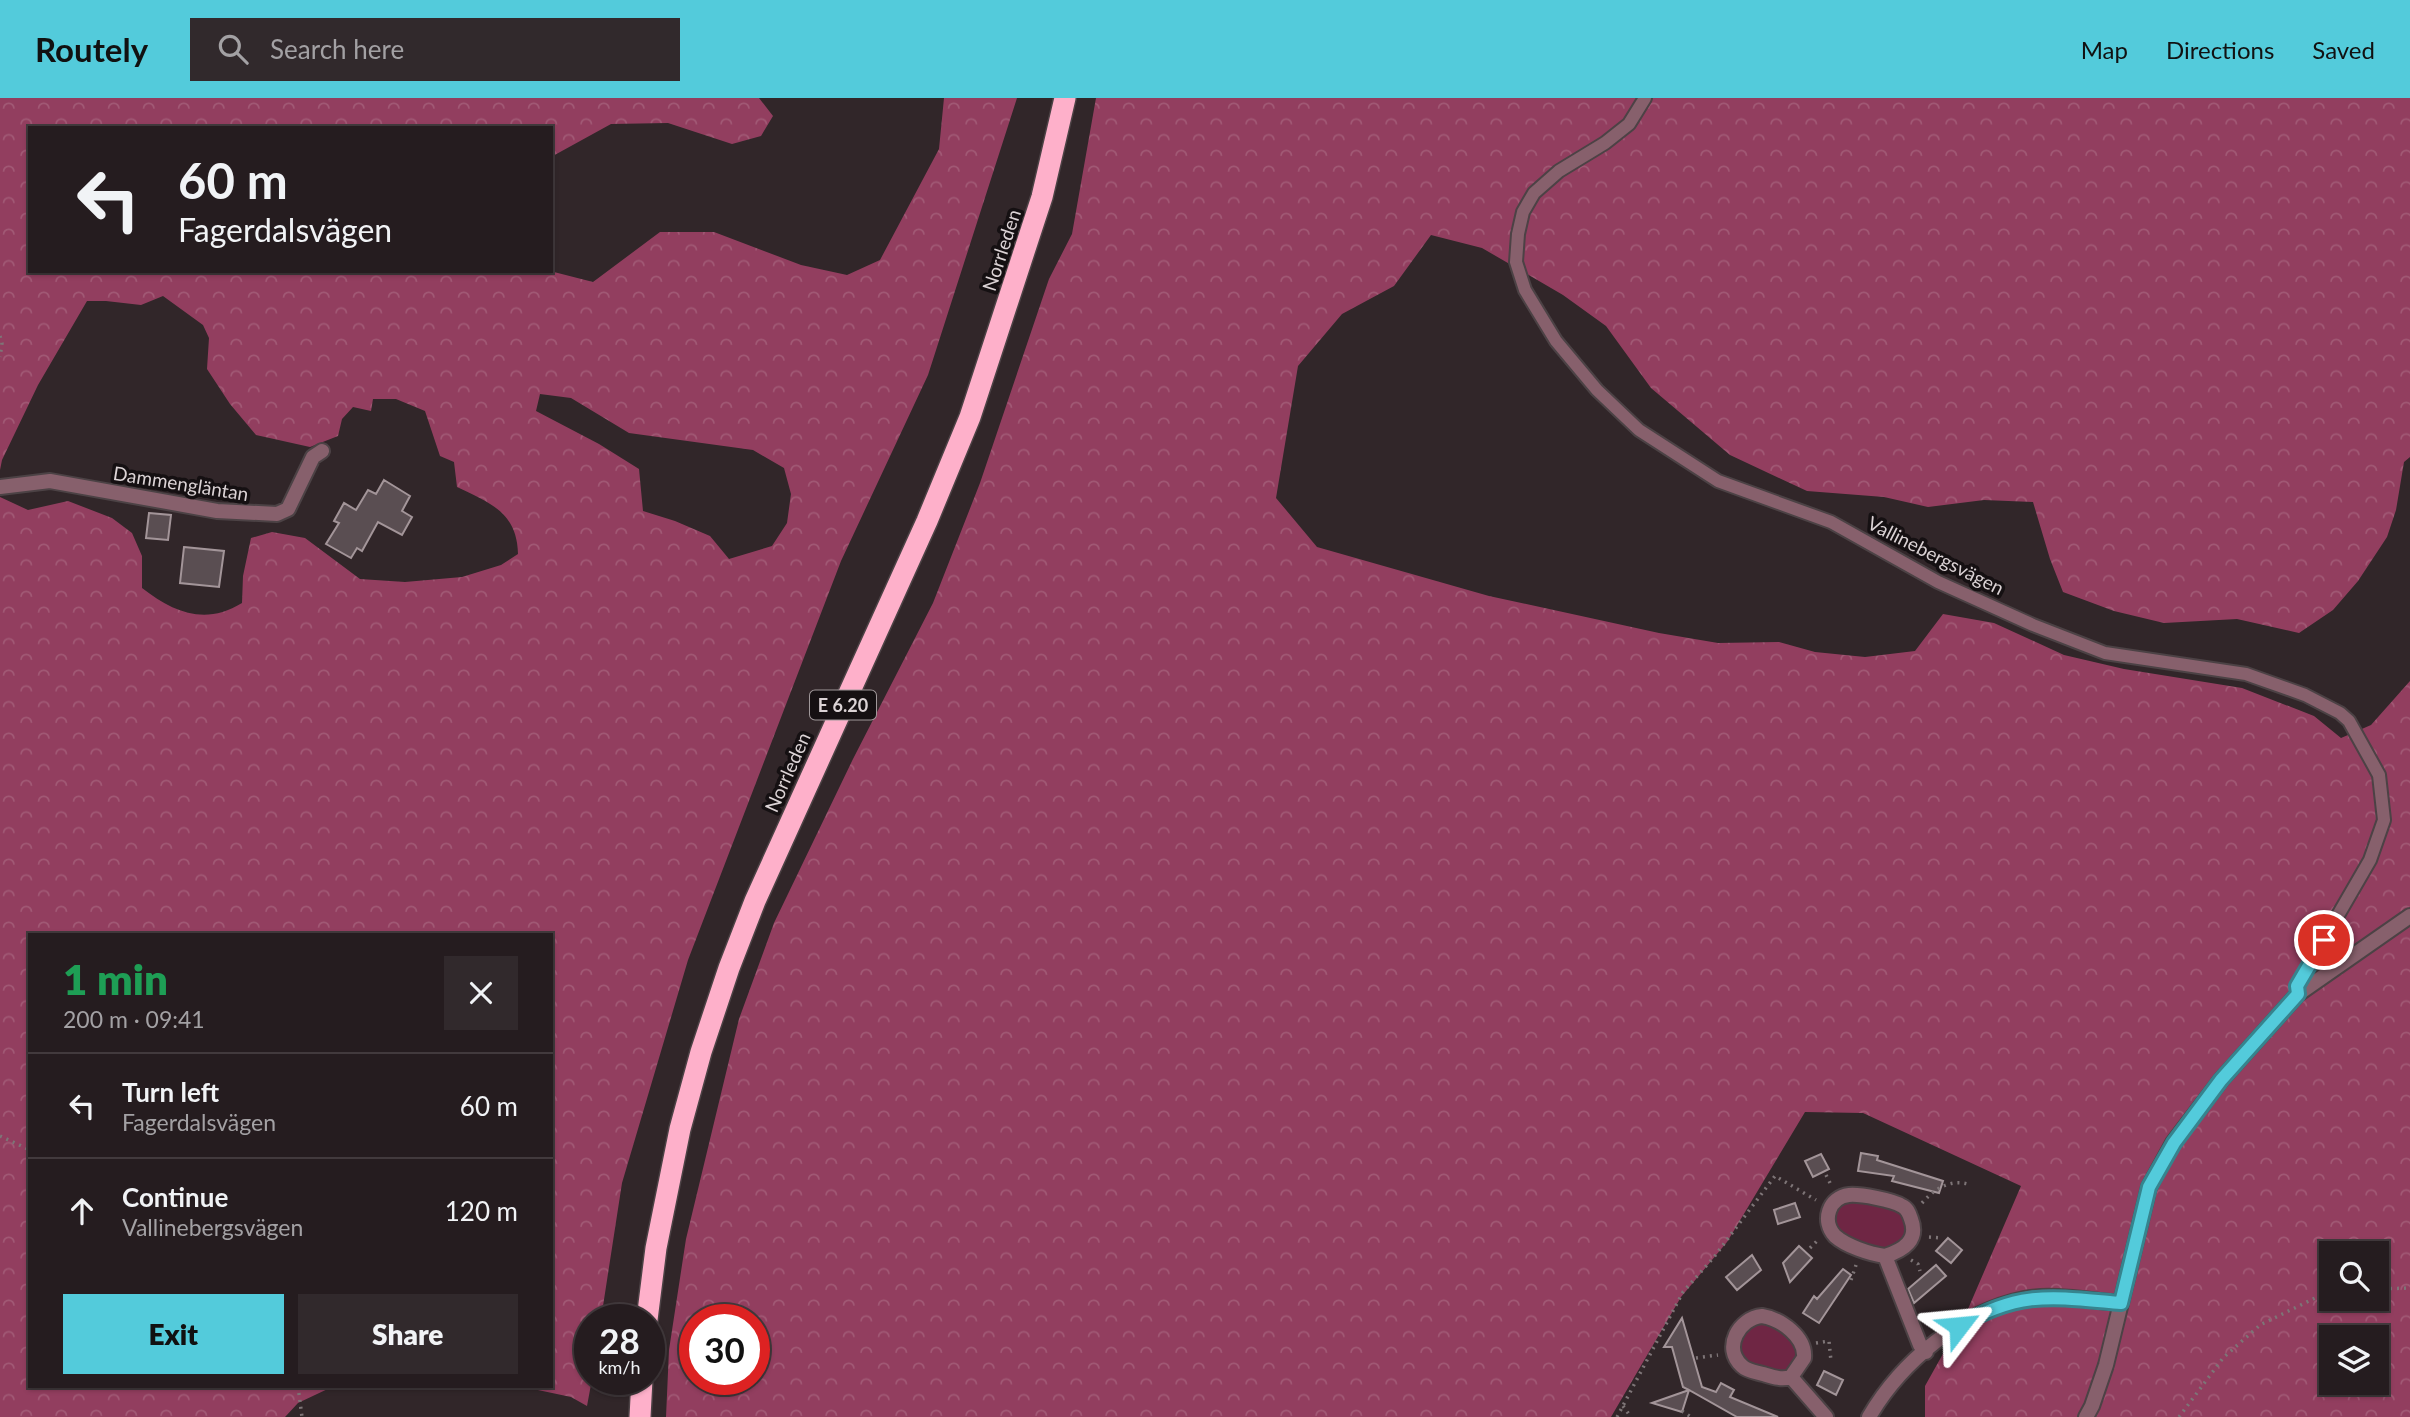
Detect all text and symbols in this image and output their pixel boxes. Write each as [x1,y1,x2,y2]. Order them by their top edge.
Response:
search box [190,18,680,81]
text: Routely [35,29,148,69]
icon: search [214,30,252,68]
text: Search here [270,33,404,65]
text: Map [2081,35,2128,64]
text: Directions [2166,35,2274,64]
text: Saved [2312,35,2375,64]
text: 60 m [178,151,288,209]
icon: left [63,154,154,245]
street label: Norrleden [977,206,1025,294]
text: Fagerdalsvägen [178,210,392,249]
street label: Dammengläntan [112,461,250,505]
street label: Vallinebergsvägen [1864,511,2008,599]
road number: E 6.20 [810,690,876,720]
street label: Norrleden [759,729,815,815]
pin [2294,910,2354,970]
icon: arrive [2305,921,2343,959]
text: 1 min [63,954,168,1004]
button: close [444,956,518,1030]
text: 200 m · 09:41 [63,1005,205,1033]
text: Turn left [122,1076,219,1108]
icon: left [63,1087,101,1125]
text: 60 m [460,1090,518,1122]
text: Fagerdalsvägen [122,1108,276,1136]
text: Continue [122,1181,228,1213]
icon: ahead [63,1192,101,1230]
text: 120 m [445,1195,518,1227]
text: Vallinebergsvägen [122,1213,303,1241]
map controls [2319,1241,2389,1395]
button: search [2319,1241,2389,1311]
position arrow [1922,1289,1996,1363]
button: Exit [63,1294,284,1374]
button: Share [298,1294,518,1374]
speed limit sign: 30 [679,1304,770,1395]
text: 28 [599,1319,640,1361]
button: layers [2319,1325,2389,1395]
text: km/h [598,1356,641,1378]

